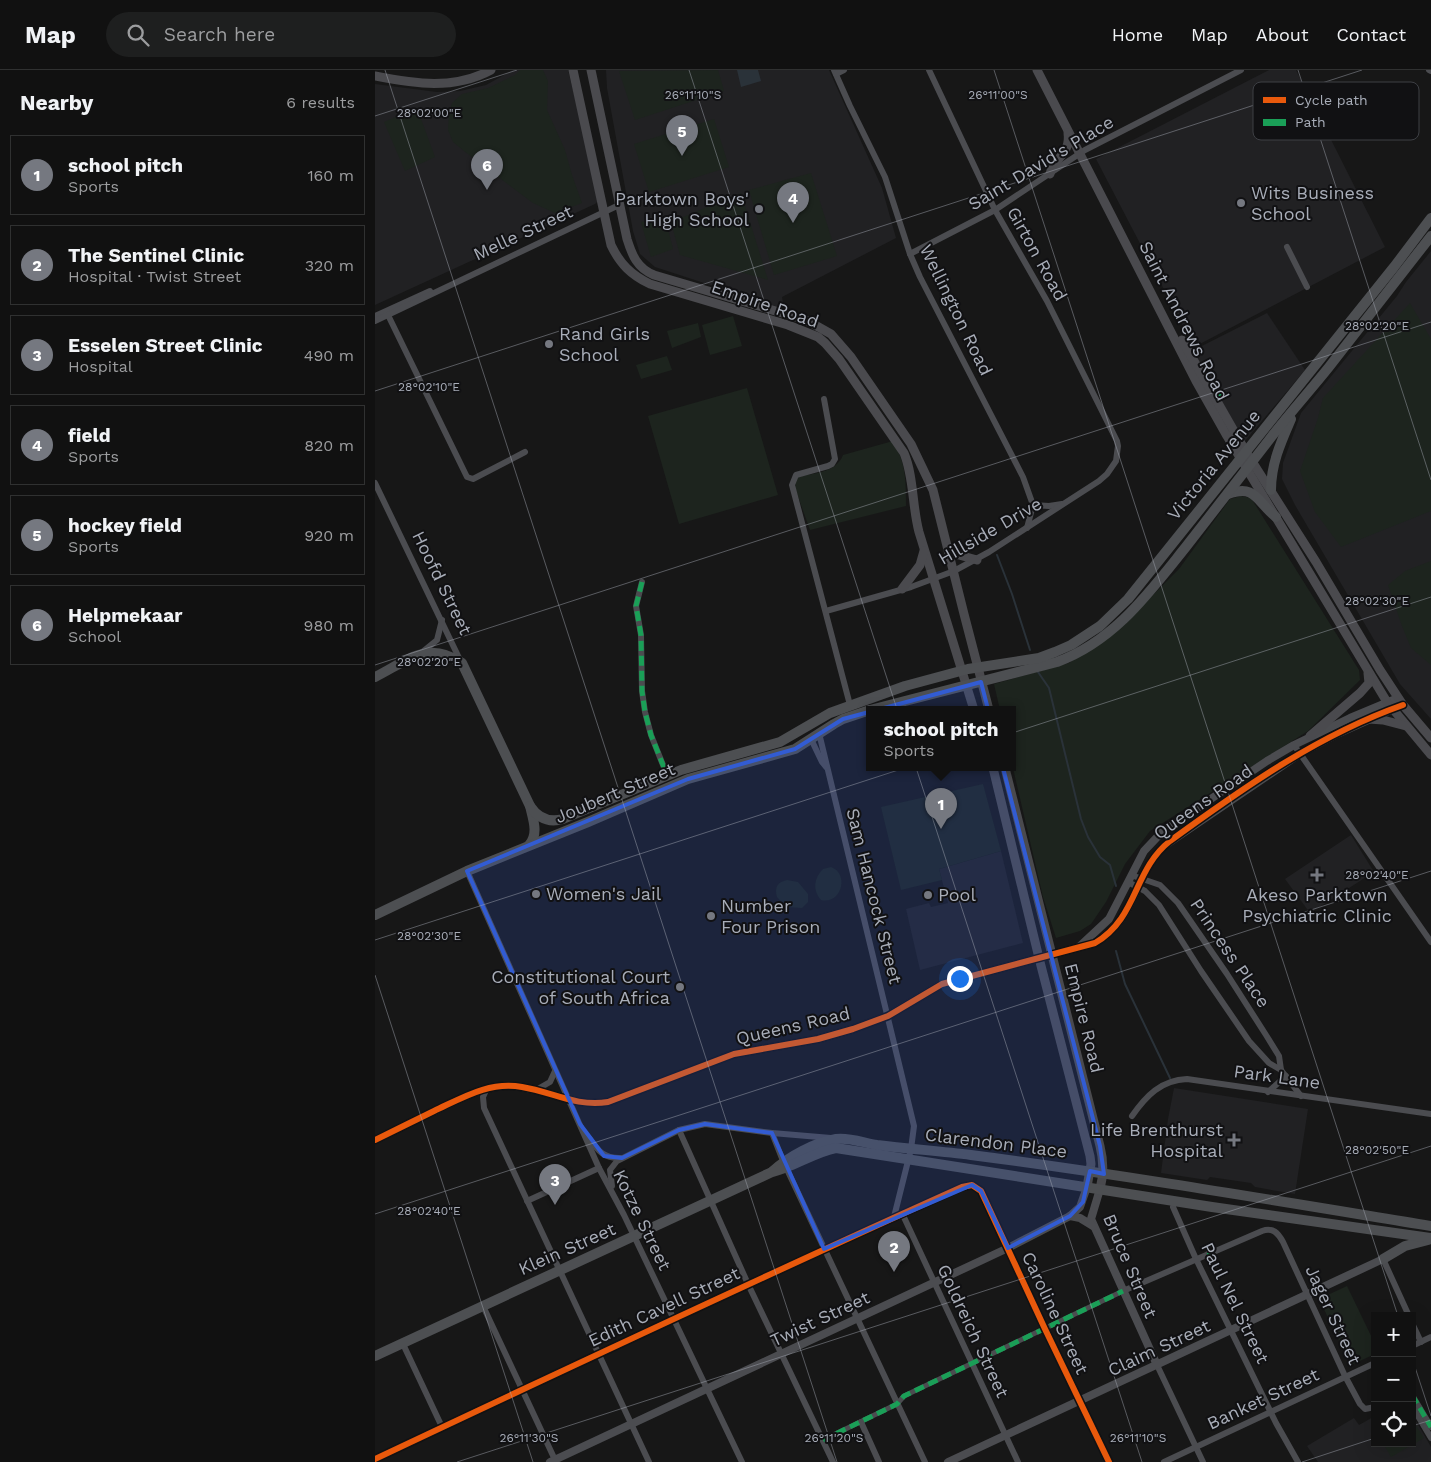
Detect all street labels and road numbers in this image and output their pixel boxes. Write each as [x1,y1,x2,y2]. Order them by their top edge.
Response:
street label: Saint David's Place [964,111,1117,214]
street label: Melle Street [470,200,576,265]
street label: Girton Road [1003,203,1072,304]
street label: Saint Andrews Road [1135,237,1234,404]
street label: Wellington Road [916,241,997,379]
street label: Empire Road [709,275,822,332]
street label: Victoria Avenue [1163,405,1265,524]
street label: Hillside Drive [934,493,1045,569]
street label: Hoofd Street [408,527,477,639]
street label: Joubert Street [552,758,678,827]
street label: Queens Road [1149,760,1256,843]
street label: Sam Hancock Street [842,806,907,986]
street label: Princess Place [1186,894,1275,1011]
street label: Empire Road [1061,961,1108,1075]
street label: Queens Road [734,1002,852,1049]
street label: Park Lane [1233,1060,1322,1093]
street label: Clarendon Place [924,1123,1068,1162]
street label: Kotze Street [609,1166,676,1274]
street label: Bruce Street [1099,1211,1162,1321]
street label: Klein Street [515,1218,619,1279]
street label: Paul Nel Street [1197,1239,1274,1367]
street label: Caroline Street [1018,1248,1093,1378]
street label: Goldreich Street [933,1261,1014,1401]
street label: Edith Cavell Street [585,1262,743,1351]
street label: Jager Street [1301,1262,1366,1368]
street label: Twist Street [767,1286,873,1351]
street label: Claim Street [1104,1315,1214,1380]
street label: Banket Street [1204,1363,1322,1434]

